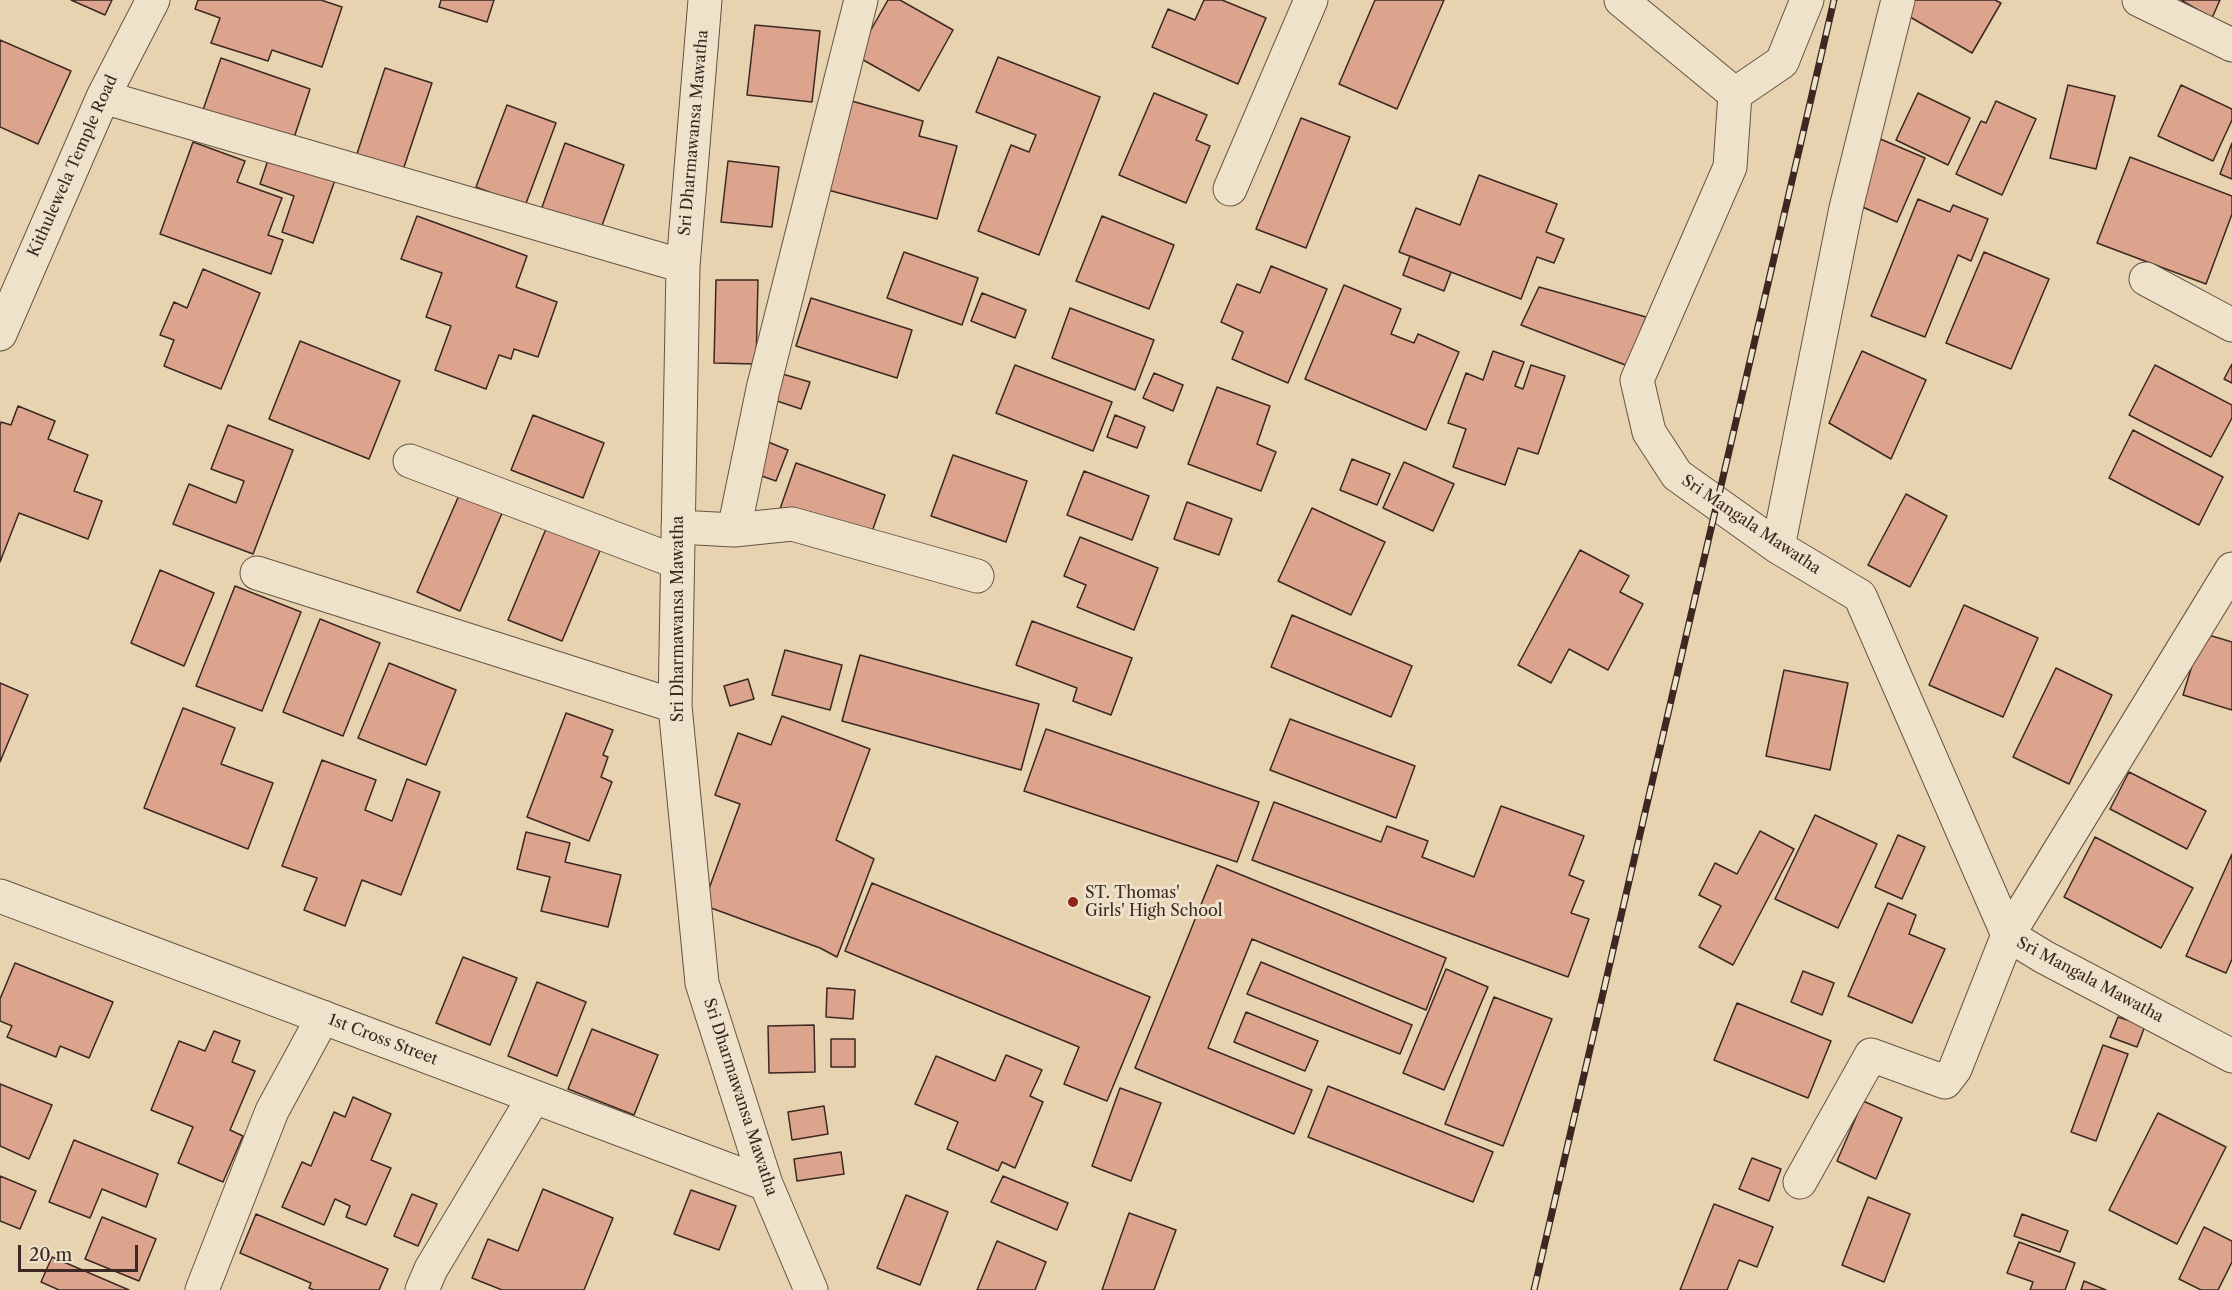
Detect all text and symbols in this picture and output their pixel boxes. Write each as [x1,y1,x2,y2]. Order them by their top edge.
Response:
street label: Sri Dharmawansa Mawatha [675,29,713,237]
street label: Kithulewela Temple Road [24,72,122,260]
street label: Sri Mangala Mawatha [1678,471,1824,579]
street label: Sri Dharmawansa Mawatha [668,516,688,722]
place label: ST. Thomas' Girls' High School [1085,883,1223,921]
marker: ST. Thomas' Girls' High School [1066,895,1080,909]
street label: Sri Mangala Mawatha [2013,933,2167,1027]
street label: Sri Dharmawansa Mawatha [699,996,781,1198]
street label: 1st Cross Street [326,1010,440,1070]
scale bar [21,1233,141,1271]
text: 20 m [29,1244,72,1266]

